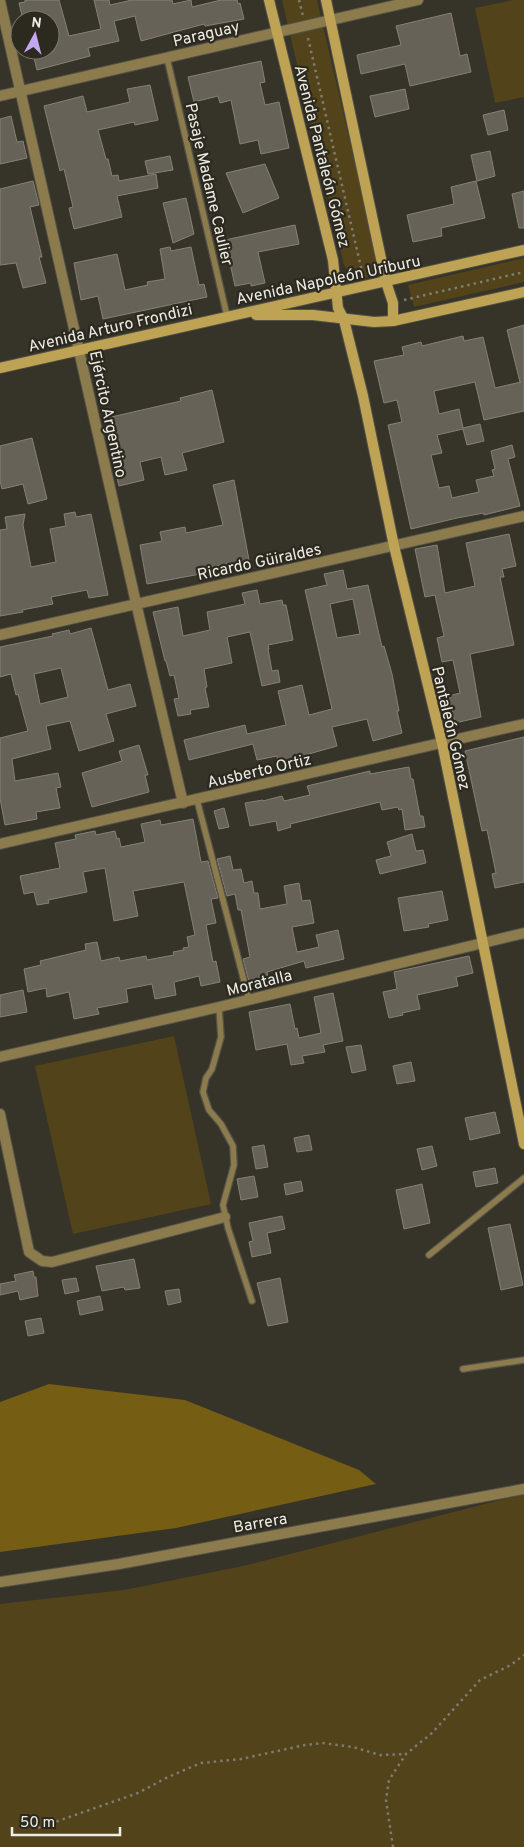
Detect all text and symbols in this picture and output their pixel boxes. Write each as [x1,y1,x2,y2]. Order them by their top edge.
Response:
north arrow [10,10,60,60]
text: N [30,15,42,33]
street label: Paraguay [171,18,242,52]
street label: Avenida Pantaleón Gómez [289,63,353,250]
street label: Pasaje Madame Caulier [180,101,237,268]
street label: Avenida Napoleón Uriburu [234,252,422,310]
street label: Avenida Arturo Frondizi [26,300,195,358]
street label: Ejército Argentino [84,349,130,480]
street label: Ricardo Güiraldes [196,540,323,586]
street label: Pantaleón Gómez [426,665,474,792]
street label: Ausberto Ortiz [205,750,314,794]
street label: Moratalla [225,966,294,1002]
street label: Barrera [232,1509,289,1539]
scale bar [12,1804,120,1836]
text: 50 m [20,1814,55,1833]

